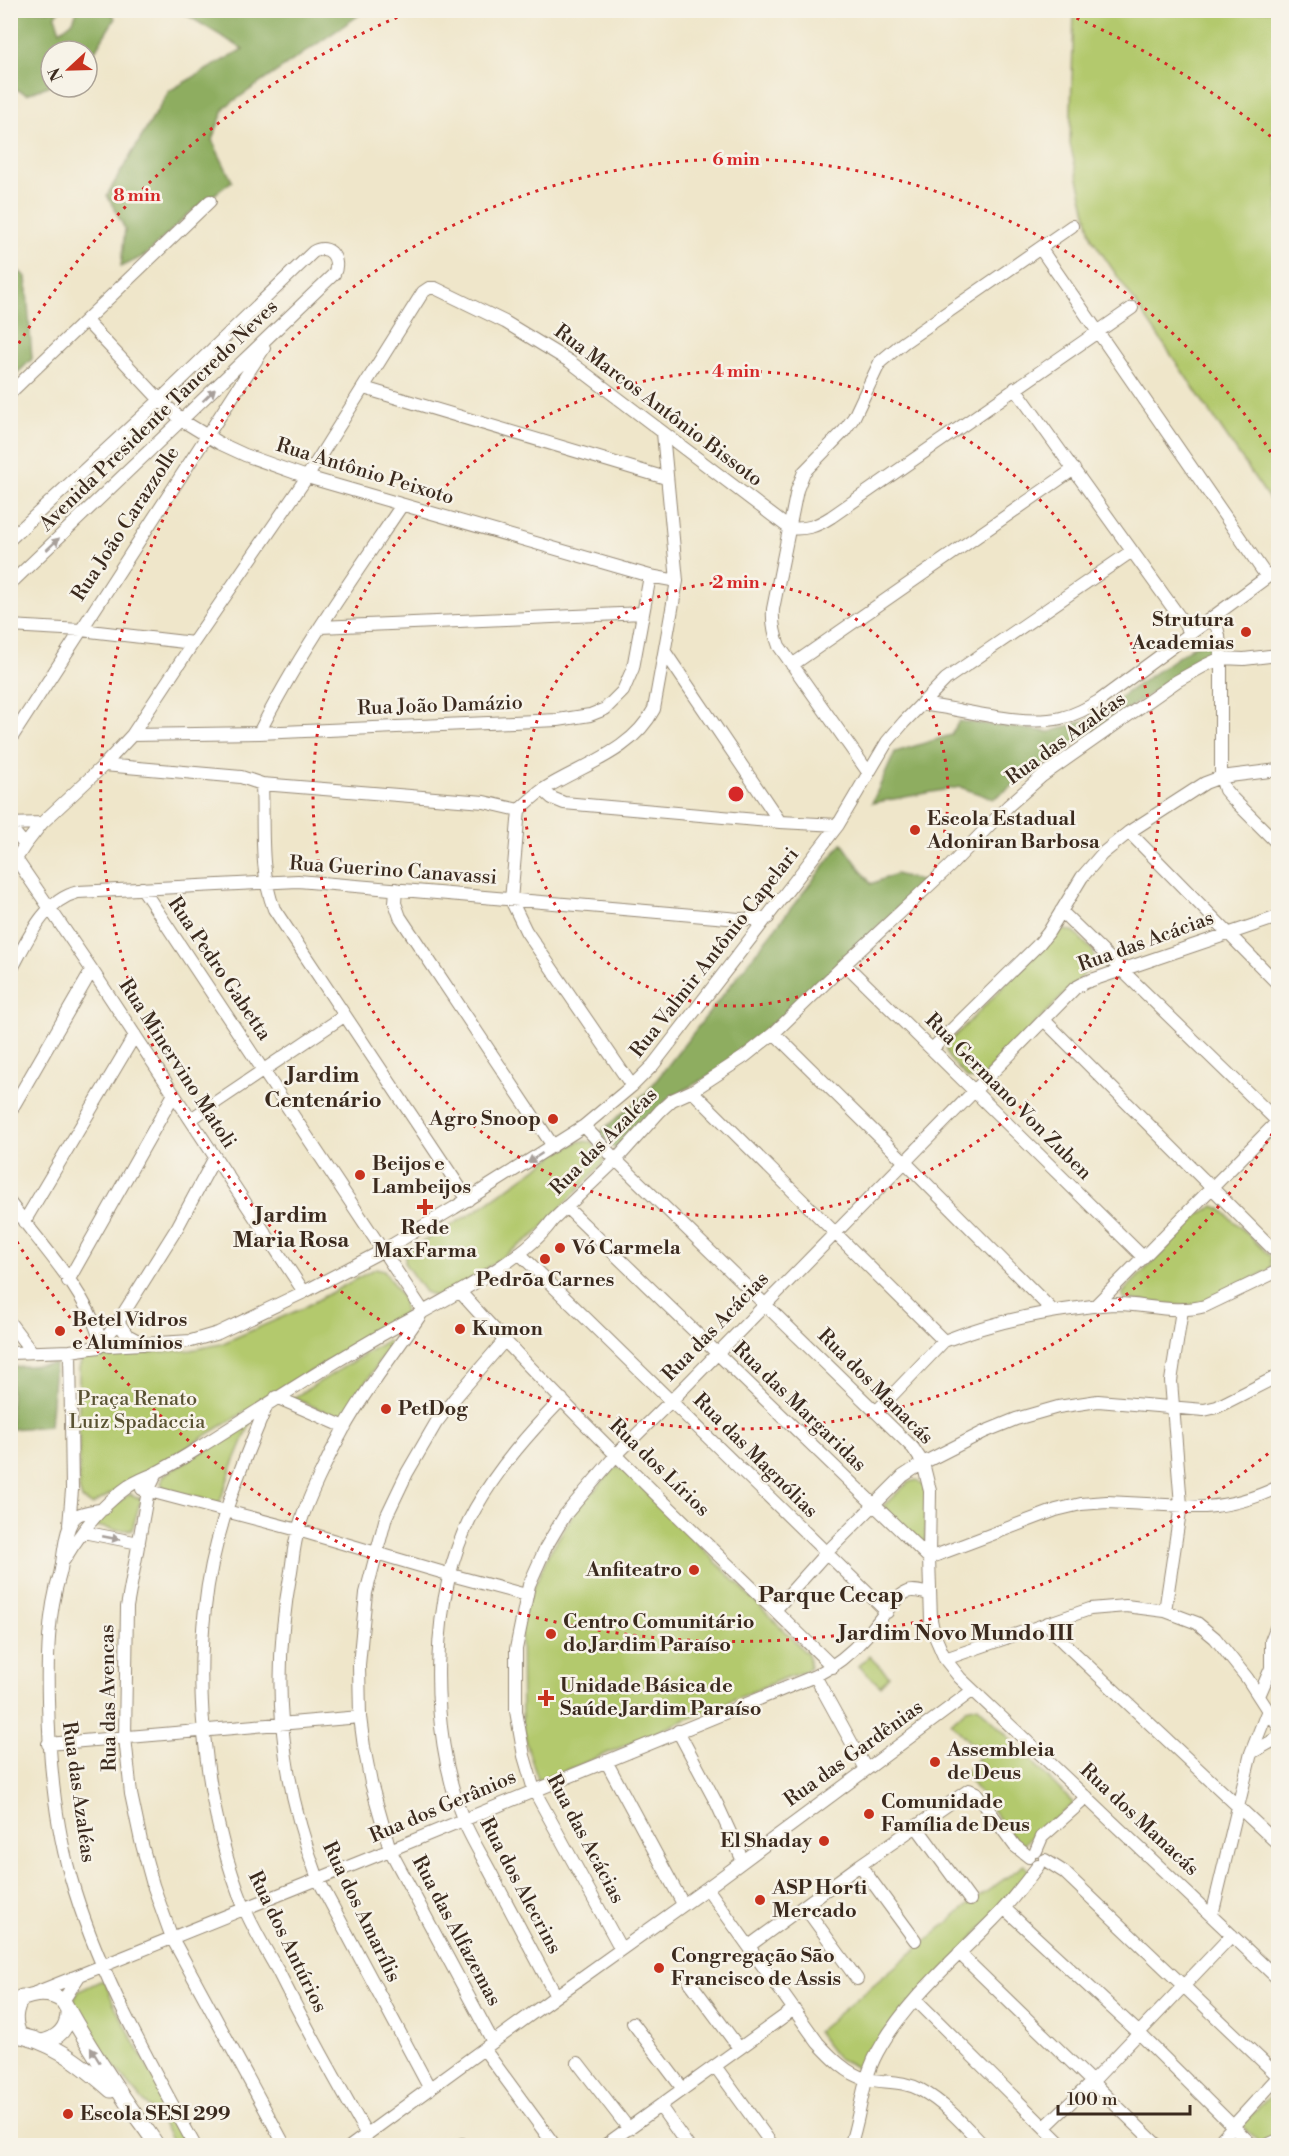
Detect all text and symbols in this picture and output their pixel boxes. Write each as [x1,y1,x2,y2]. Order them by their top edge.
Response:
north arrow [39,39,99,99]
text: N [44,64,68,84]
text: 6 min [712,148,760,171]
text: 8 min [113,184,161,207]
street label: Avenida Presidente Tancredo Neves [34,295,284,538]
street label: Rua Marcos Antônio Bissoto [549,319,767,493]
text: 4 min [712,360,760,383]
one-way arrow [201,389,216,402]
street label: Rua Antônio Peixoto [273,433,457,511]
street label: Rua João Carazzolle [67,442,185,606]
one-way arrow [45,538,60,551]
text: 2 min [712,571,760,594]
place label: Strutura Academias [1130,608,1234,656]
marker: Strutura Academias [1239,625,1253,639]
street label: Rua das Azaléas [1001,687,1131,791]
street label: Rua João Damázio [357,691,523,721]
centre of rings [726,784,746,804]
place label: Escola Estadual Adoniran Barbosa [926,807,1100,855]
marker: Escola Estadual Adoniran Barbosa [908,823,922,837]
street label: Rua Valmir Antônio Capelari [625,843,805,1063]
street label: Rua Guerino Canavassi [288,851,498,891]
street label: Rua Pedro Gabetta [162,892,277,1046]
street label: Rua das Acácias [1075,906,1217,978]
street label: Rua Minervino Matoli [113,974,241,1154]
street label: Rua Germano Von Zuben [919,1008,1097,1186]
district label: Jardim Centenário [264,1062,382,1114]
street label: Rua das Azaléas [545,1083,663,1201]
place label: Agro Snoop [428,1107,541,1132]
marker: Agro Snoop [546,1112,560,1126]
place label: Beijos e Lambeijos [372,1152,471,1200]
one-way arrow [527,1152,543,1163]
marker: Beijos e Lambeijos [353,1168,367,1182]
marker: Rede MaxFarma [418,1200,432,1214]
district label: Jardim Maria Rosa [233,1202,350,1254]
place label: Rede MaxFarma [373,1216,477,1264]
place label: Vó Carmela [571,1236,681,1261]
marker: Vó Carmela [553,1241,567,1255]
marker: Pedrõa Carnes [538,1252,552,1266]
street label: Rua das Acácias [657,1267,775,1387]
place label: Pedrõa Carnes [476,1268,614,1293]
place label: Betel Vidros e Alumínios [72,1308,187,1356]
place label: Kumon [472,1317,543,1342]
marker: Kumon [453,1322,467,1336]
marker: Betel Vidros e Alumínios [53,1324,67,1338]
street label: Rua dos Manacás [812,1324,938,1450]
street label: Rua das Margaridas [727,1337,871,1477]
park label: Praça Renato Luiz Spadaccia [69,1387,206,1435]
street label: Rua das Magnólias [687,1388,823,1524]
place label: PetDog [398,1397,468,1422]
marker: PetDog [379,1402,393,1416]
street label: Rua dos Lírios [603,1414,715,1522]
one-way arrow [102,1534,121,1543]
place label: Anfiteatro [585,1558,682,1583]
marker: Anfiteatro [687,1563,701,1577]
district label: Parque Cecap [758,1582,904,1609]
place label: Centro Comunitário do Jardim Paraíso [563,1610,754,1658]
district label: Jardim Novo Mundo III [835,1620,1074,1647]
street label: Rua das Avencas [95,1624,123,1772]
marker: Centro Comunitário do Jardim Paraíso [544,1627,558,1641]
place label: Unidade Básica de Saúde Jardim Paraíso [560,1674,761,1722]
marker: Unidade Básica de Saúde Jardim Paraíso [537,1689,555,1707]
street label: Rua das Gardênias [779,1695,929,1813]
street label: Rua das Azaléas [56,1720,100,1864]
place label: Assembleia de Deus [946,1738,1055,1786]
marker: Assembleia de Deus [928,1755,942,1769]
street label: Rua dos Manacás [1074,1758,1204,1882]
street label: Rua dos Gerânios [366,1765,520,1849]
street label: Rua das Acácias [540,1770,630,1908]
place label: Comunidade Família de Deus [881,1790,1030,1838]
marker: Comunidade Família de Deus [862,1807,876,1821]
street label: Rua dos Alecrins [473,1813,567,1959]
place label: El Shaday [720,1829,813,1854]
marker: El Shaday [817,1834,831,1848]
street label: Rua dos Amarílis [316,1838,406,1986]
street label: Rua das Alfazemas [406,1851,506,2011]
street label: Rua dos Antúrios [242,1867,332,2017]
place label: ASP Horti Mercado [771,1876,868,1924]
marker: ASP Horti Mercado [753,1893,767,1907]
place label: Congregação São Francisco de Assis [671,1944,841,1992]
marker: Congregação São Francisco de Assis [652,1961,666,1975]
one-way arrow [89,2047,100,2063]
scale bar [1058,2078,1190,2116]
text: 100 m [1067,2088,1118,2111]
place label: Escola SESI 299 [80,2102,231,2127]
marker: Escola SESI 299 [61,2107,75,2121]

